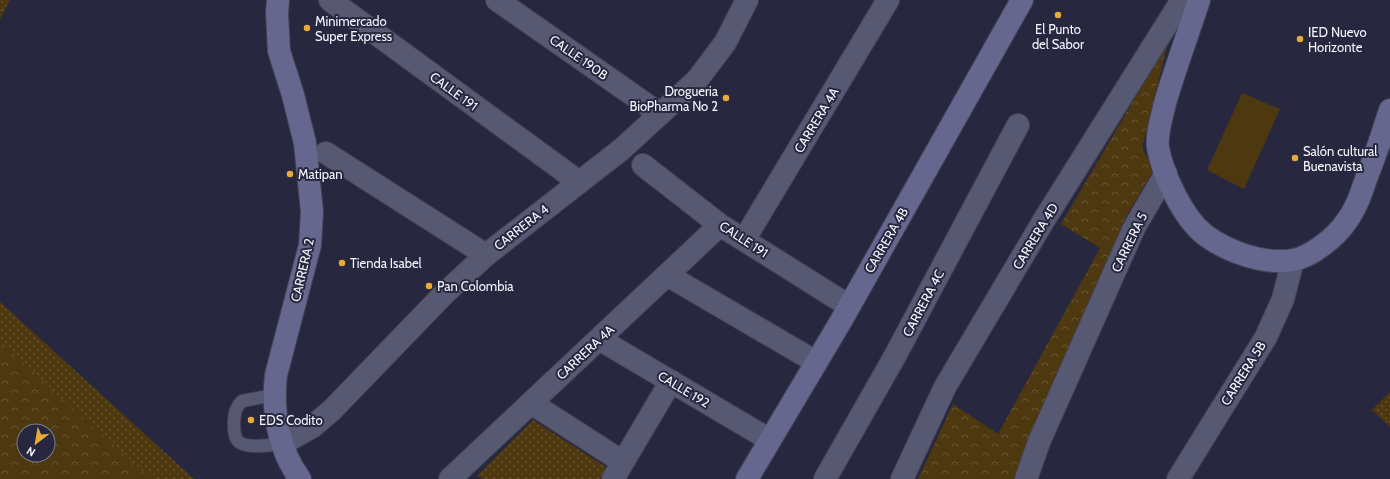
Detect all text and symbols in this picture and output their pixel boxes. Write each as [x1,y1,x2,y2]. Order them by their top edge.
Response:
marker: El Punto del Sabor [1053,10,1063,20]
place label: Minimercado Super Express [315,13,393,44]
place label: El Punto del Sabor [1032,21,1085,52]
marker: Minimercado Super Express [302,23,312,33]
place label: IED Nuevo Horizonte [1308,24,1367,55]
street label: CALLE 190B [547,31,611,83]
marker: IED Nuevo Horizonte [1295,34,1305,44]
street label: CALLE 191 [427,68,481,114]
place label: Drogueria BioPharma No 2 [629,83,719,114]
street label: CARRERA 4A [790,85,842,155]
marker: Drogueria BioPharma No 2 [721,93,731,103]
place label: Salón cultural Buenavista [1303,143,1377,174]
marker: Salón cultural Buenavista [1290,153,1300,163]
place label: Matipan [298,166,342,182]
marker: Matipan [285,169,295,179]
street label: CARRERA 4 [490,200,552,253]
street label: CARRERA 4D [1009,200,1061,272]
street label: CARRERA 4B [861,204,911,276]
street label: CARRERA 5 [1108,209,1150,275]
street label: CALLE 191 [717,217,771,261]
street label: CARRERA 2 [287,237,317,303]
place label: Tienda Isabel [350,255,422,271]
marker: Tienda Isabel [337,258,347,268]
street label: CARRERA 4C [899,267,947,339]
place label: Pan Colombia [437,278,514,294]
marker: Pan Colombia [424,281,434,291]
street label: CARRERA 4A [553,321,617,383]
street label: CARRERA 5B [1217,338,1269,408]
street label: CALLE 192 [655,367,713,411]
place label: EDS Codito [259,412,323,428]
marker: EDS Codito [246,415,256,425]
north arrow [16,423,56,463]
text: N [24,444,38,460]

